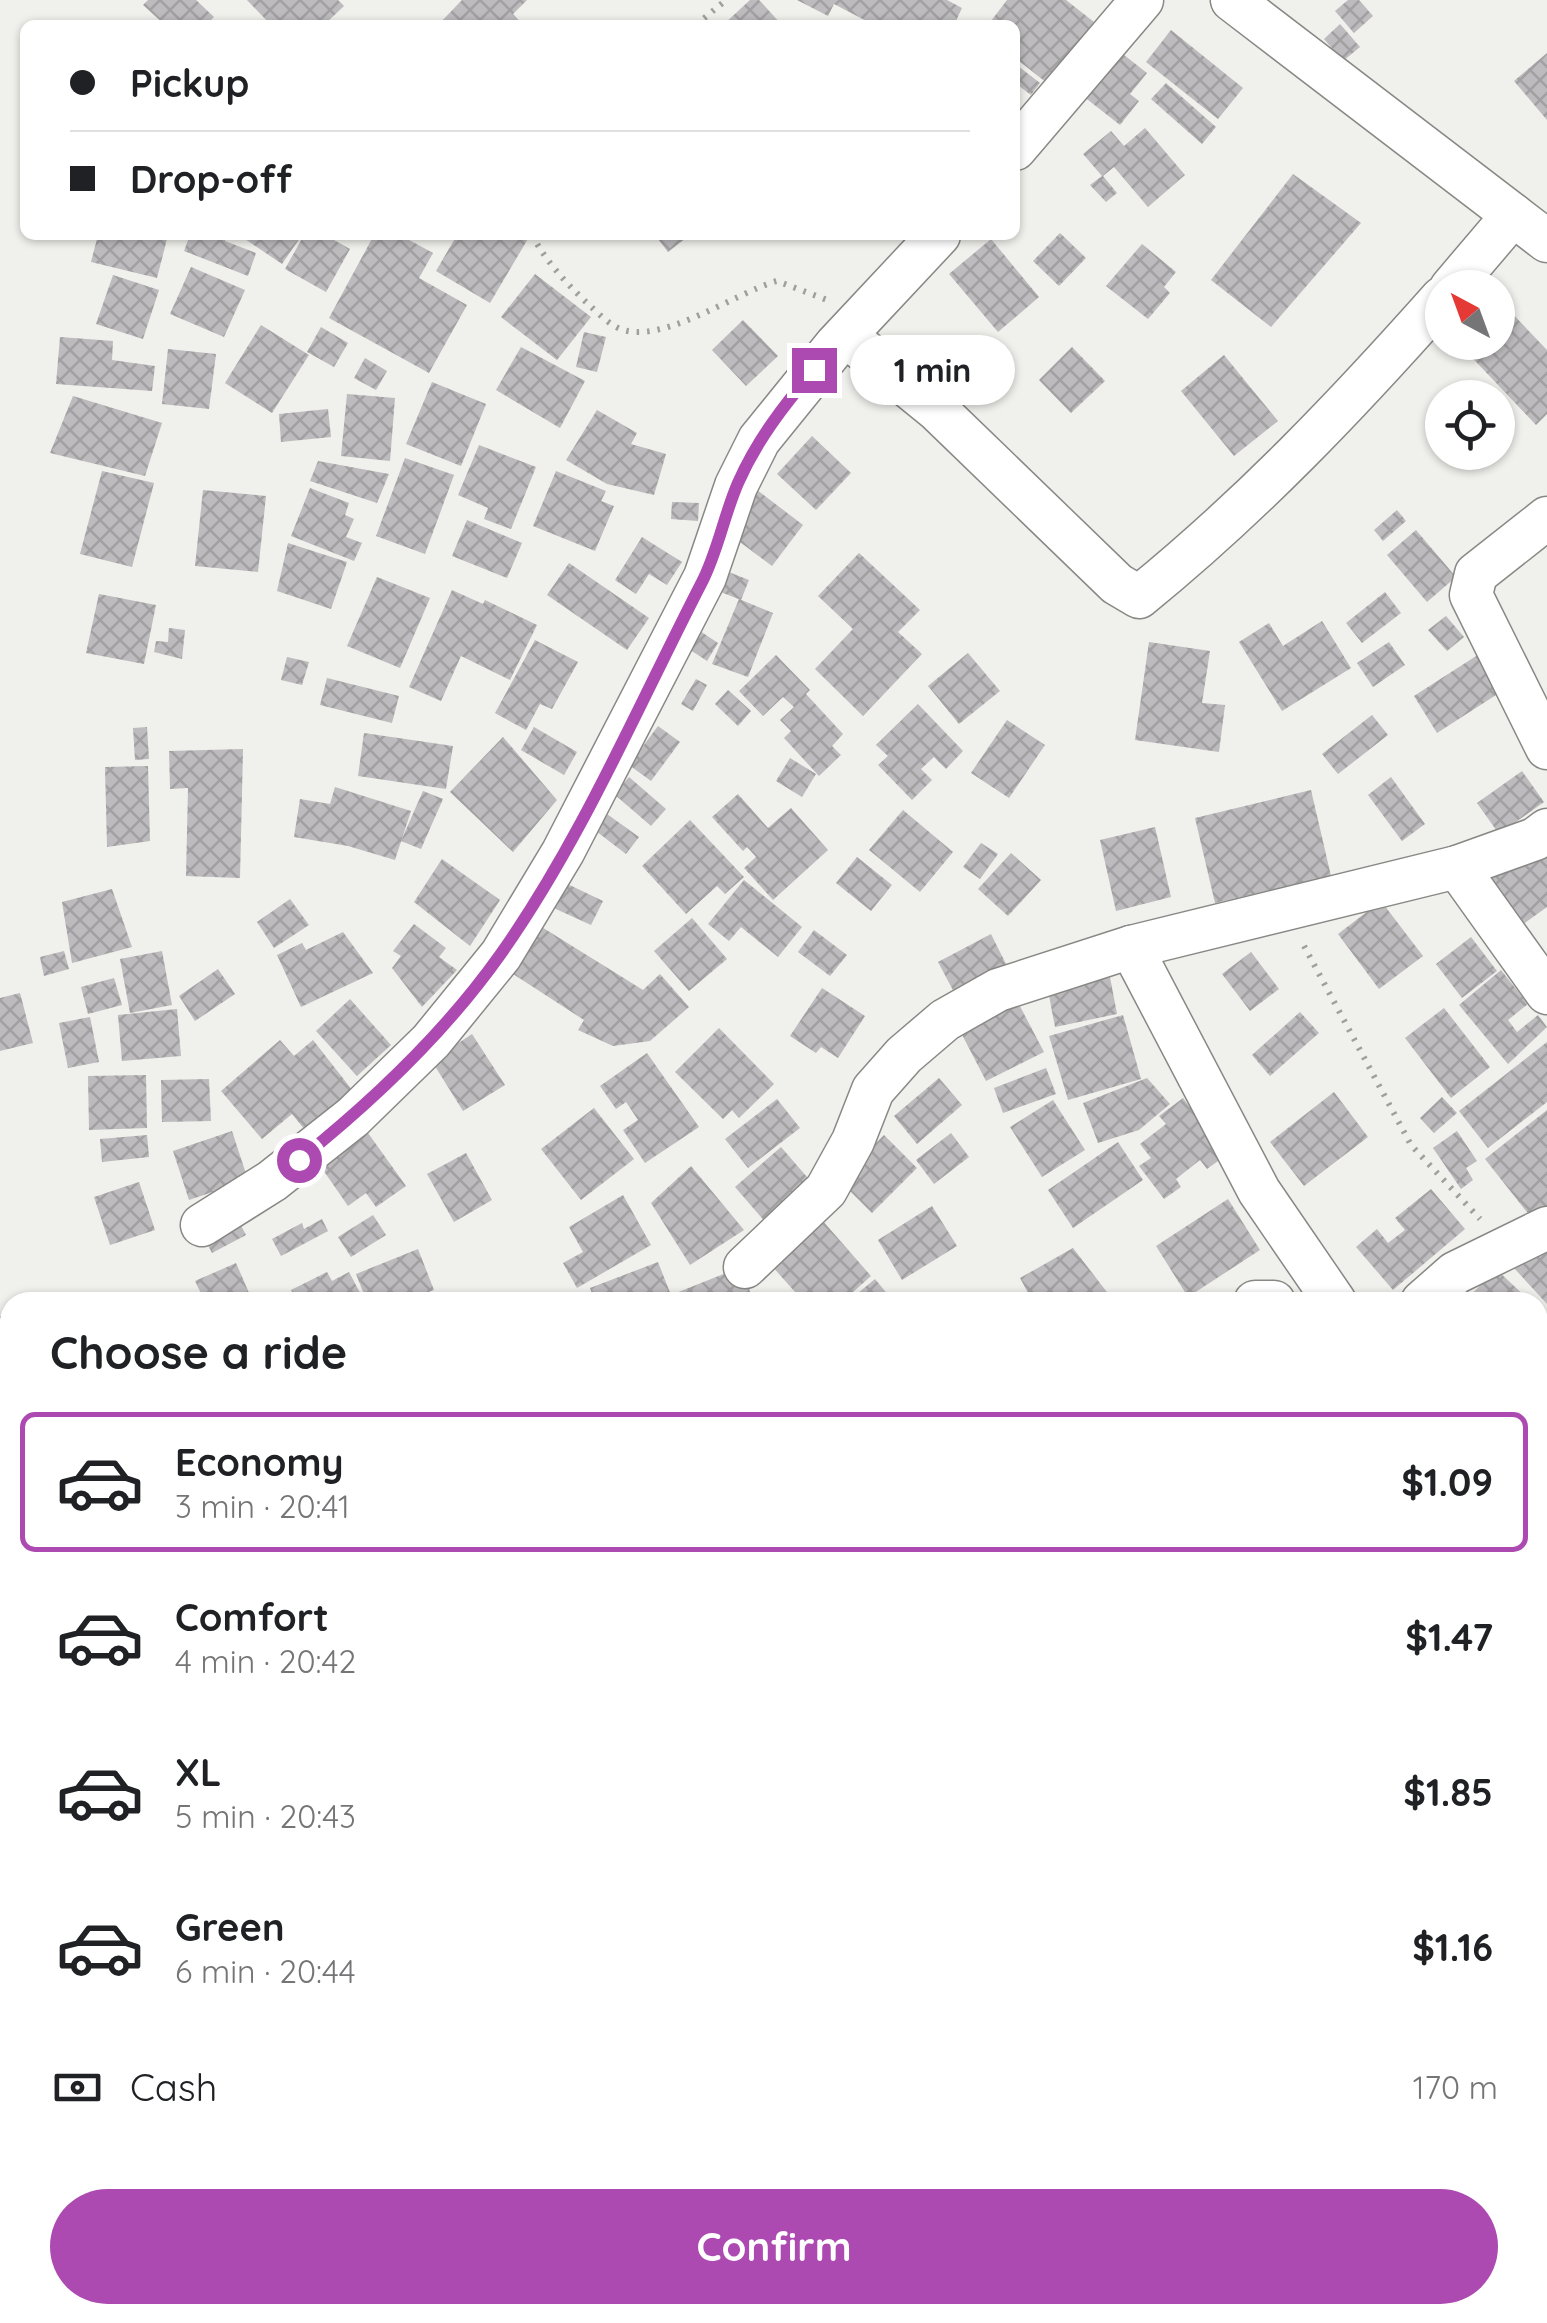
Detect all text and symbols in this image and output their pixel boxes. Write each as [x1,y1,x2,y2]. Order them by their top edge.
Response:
text: Pickup [130,59,249,107]
text: Drop-off [130,155,292,203]
north arrow [1425,270,1515,360]
map controls [1425,270,1515,470]
callout: 1 min [849,335,1014,405]
route end [792,348,837,393]
text: 1 min [894,350,971,390]
button: locate [1425,380,1515,470]
route start [277,1138,322,1183]
text: Choose a ride [50,1324,347,1380]
icon: car [55,1437,145,1527]
text: Economy [175,1438,344,1486]
text: $1.09 [1401,1458,1493,1506]
text: 3 min · 20:41 [175,1486,350,1526]
icon: car [55,1592,145,1682]
text: Comfort [175,1593,329,1641]
text: $1.47 [1405,1613,1493,1661]
text: 4 min · 20:42 [175,1641,356,1681]
icon: car [55,1747,145,1837]
text: XL [175,1748,221,1796]
text: $1.85 [1403,1768,1493,1816]
text: 5 min · 20:43 [175,1796,356,1836]
icon: car [55,1902,145,1992]
text: Green [175,1903,285,1951]
text: $1.16 [1412,1923,1493,1971]
text: 6 min · 20:44 [175,1951,356,1991]
icon: cash [50,2060,105,2115]
text: Cash [130,2063,217,2111]
text: 170 m [1413,2067,1498,2107]
button: Confirm [50,2189,1498,2304]

